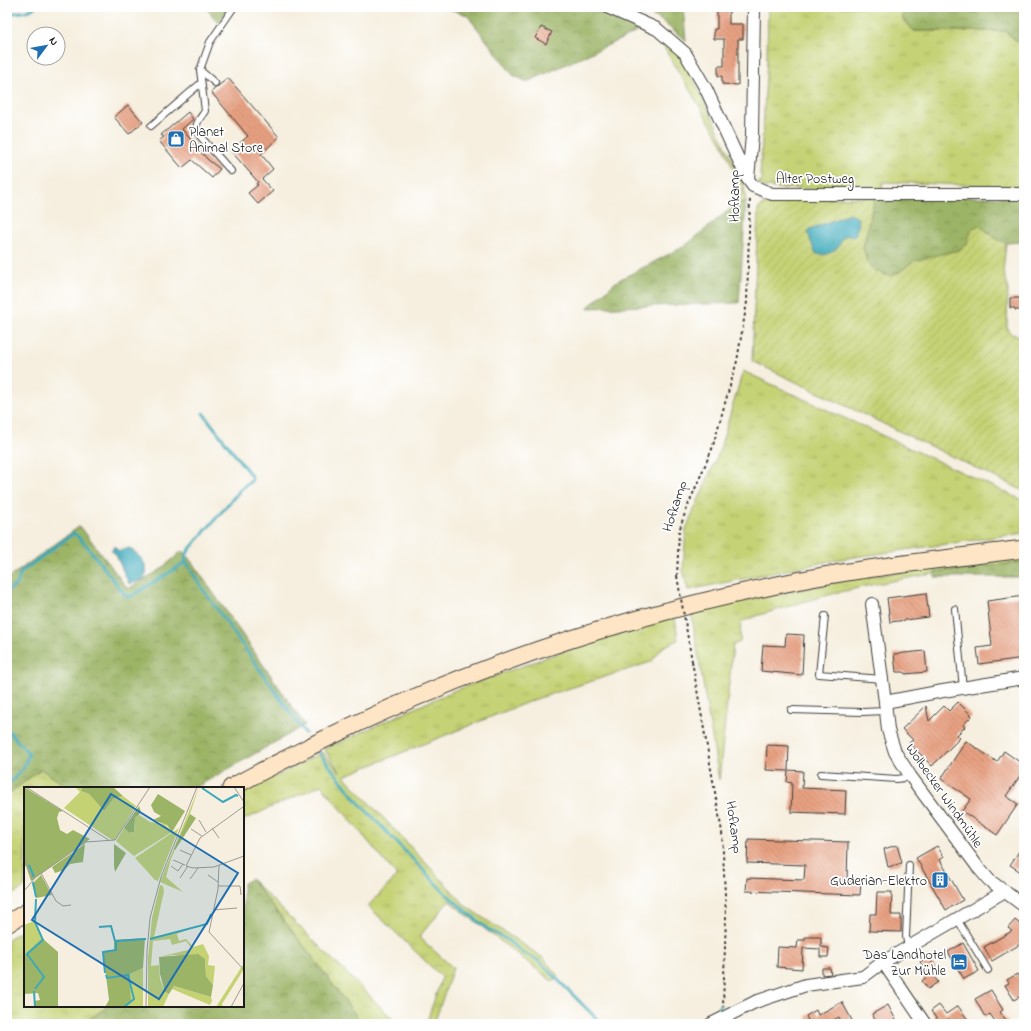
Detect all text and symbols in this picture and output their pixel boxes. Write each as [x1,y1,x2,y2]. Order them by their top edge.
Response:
north arrow [26,26,66,66]
text: N [45,34,62,49]
place label: Planet Animal Store [189,122,264,159]
shop icon: Planet Animal Store [166,129,186,149]
street label: Hofkamp [725,169,746,222]
street label: Alter Postweg [776,169,854,191]
street label: Hofkamp [657,478,694,535]
street label: Wolbecker Windmühle [900,739,988,853]
inset map [24,787,244,1007]
street label: Hofkamp [719,800,748,855]
building icon: Guderian-Elektro [930,870,950,890]
place label: Guderian-Elektro [830,871,927,892]
place label: Das Landhotel Zur Mühle [862,945,947,982]
hotel icon: Das Landhotel Zur Mühle [949,952,969,972]

